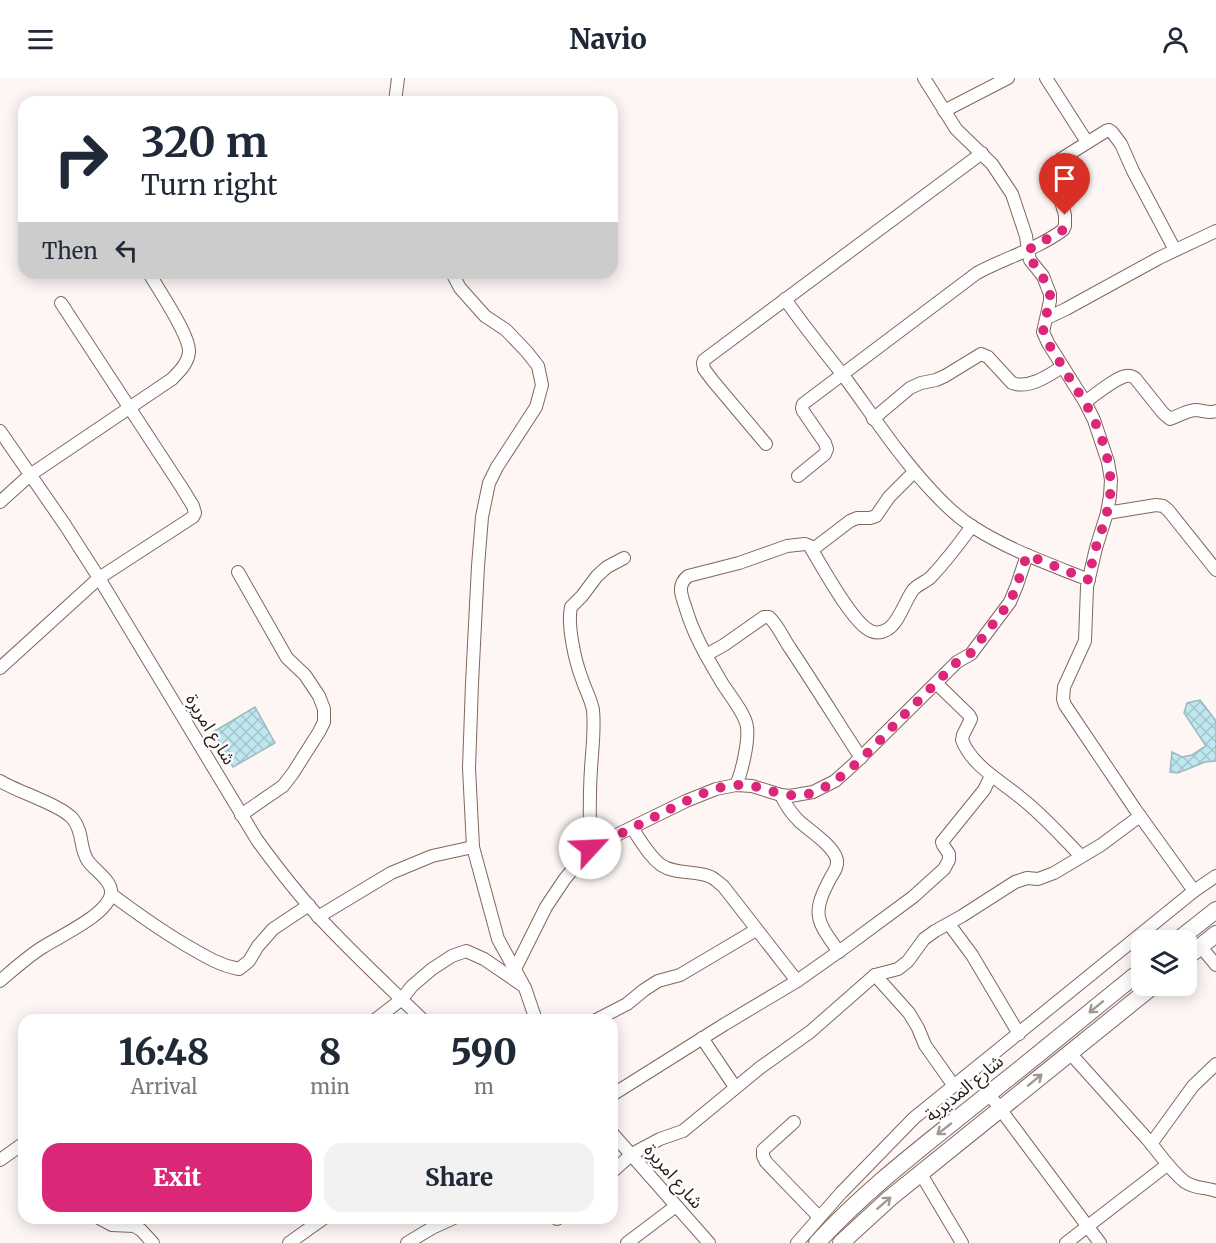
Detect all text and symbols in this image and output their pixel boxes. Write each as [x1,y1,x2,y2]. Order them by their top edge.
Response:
text: Navio [569,22,647,56]
icon: menu [24,23,57,56]
icon: person [1159,23,1192,56]
text: 320 m [141,116,268,168]
icon: right [42,120,120,198]
pin [1039,153,1090,215]
icon: arrive [1048,162,1081,195]
text: Turn right [141,168,278,202]
icon: left [110,234,143,267]
text: Then [42,237,98,265]
street label: شارع امريرة [178,689,241,770]
position arrow [558,816,622,880]
map controls [1131,930,1197,996]
button: layers [1131,930,1197,996]
one-way arrow [1088,1000,1104,1013]
text: 16:48 [119,1030,209,1075]
text: 8 [319,1030,341,1075]
text: 590 [451,1030,517,1075]
street label: شارع المديرية [920,1049,1010,1129]
text: Arrival [131,1074,198,1099]
text: min [310,1074,350,1099]
text: m [474,1074,494,1099]
one-way arrow [1027,1074,1043,1087]
one-way arrow [936,1123,952,1136]
street label: شارع امريرة [637,1139,709,1215]
button: Exit [42,1143,312,1212]
button: Share [324,1143,594,1212]
one-way arrow [876,1196,891,1210]

